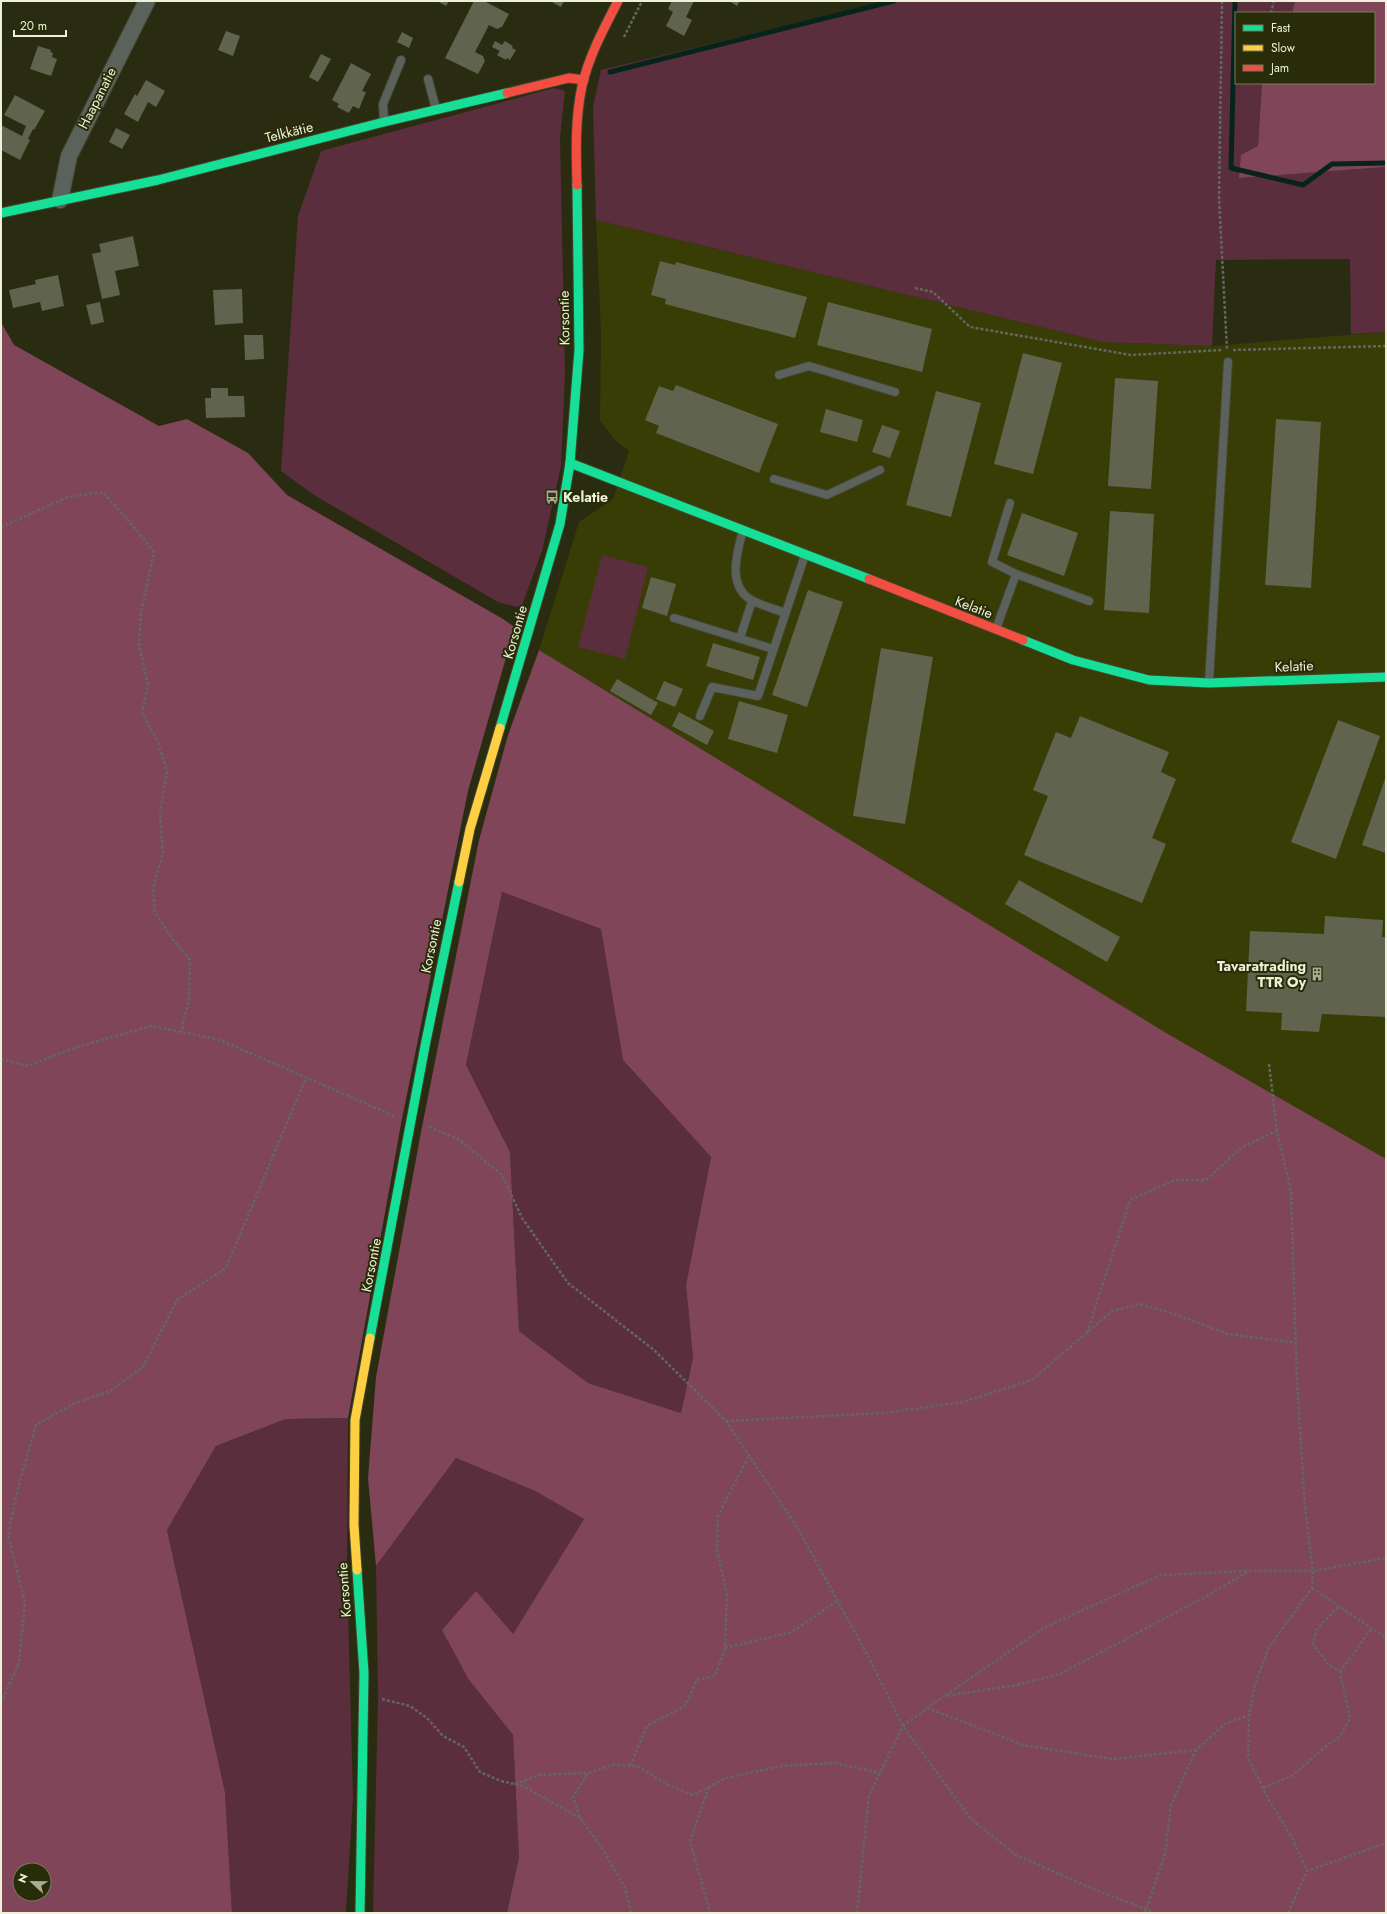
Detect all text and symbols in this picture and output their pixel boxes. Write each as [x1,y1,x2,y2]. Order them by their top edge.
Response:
scale bar [14,12,66,38]
legend [1235,12,1375,84]
text: 20 m [20,17,47,35]
text: Fast [1271,19,1290,37]
text: Slow [1271,39,1296,57]
text: Jam [1269,59,1289,77]
street label: Haapanatie [73,64,121,132]
street label: Telkkätie [263,116,315,148]
street label: Korsontie [554,290,574,346]
place label: Kelatie [563,487,608,507]
bus stop icon: Kelatie [544,489,560,505]
street label: Kelatie [952,591,996,623]
street label: Korsontie [498,603,532,661]
street label: Kelatie [1274,655,1314,677]
street label: Korsontie [416,917,446,975]
place label: Tavaratrading TTR Oy [1217,956,1307,992]
building icon: Tavaratrading TTR Oy [1309,966,1325,982]
street label: Korsontie [356,1236,386,1294]
street label: Korsontie [332,1562,356,1618]
north arrow [12,1862,52,1902]
text: N [14,1871,32,1885]

